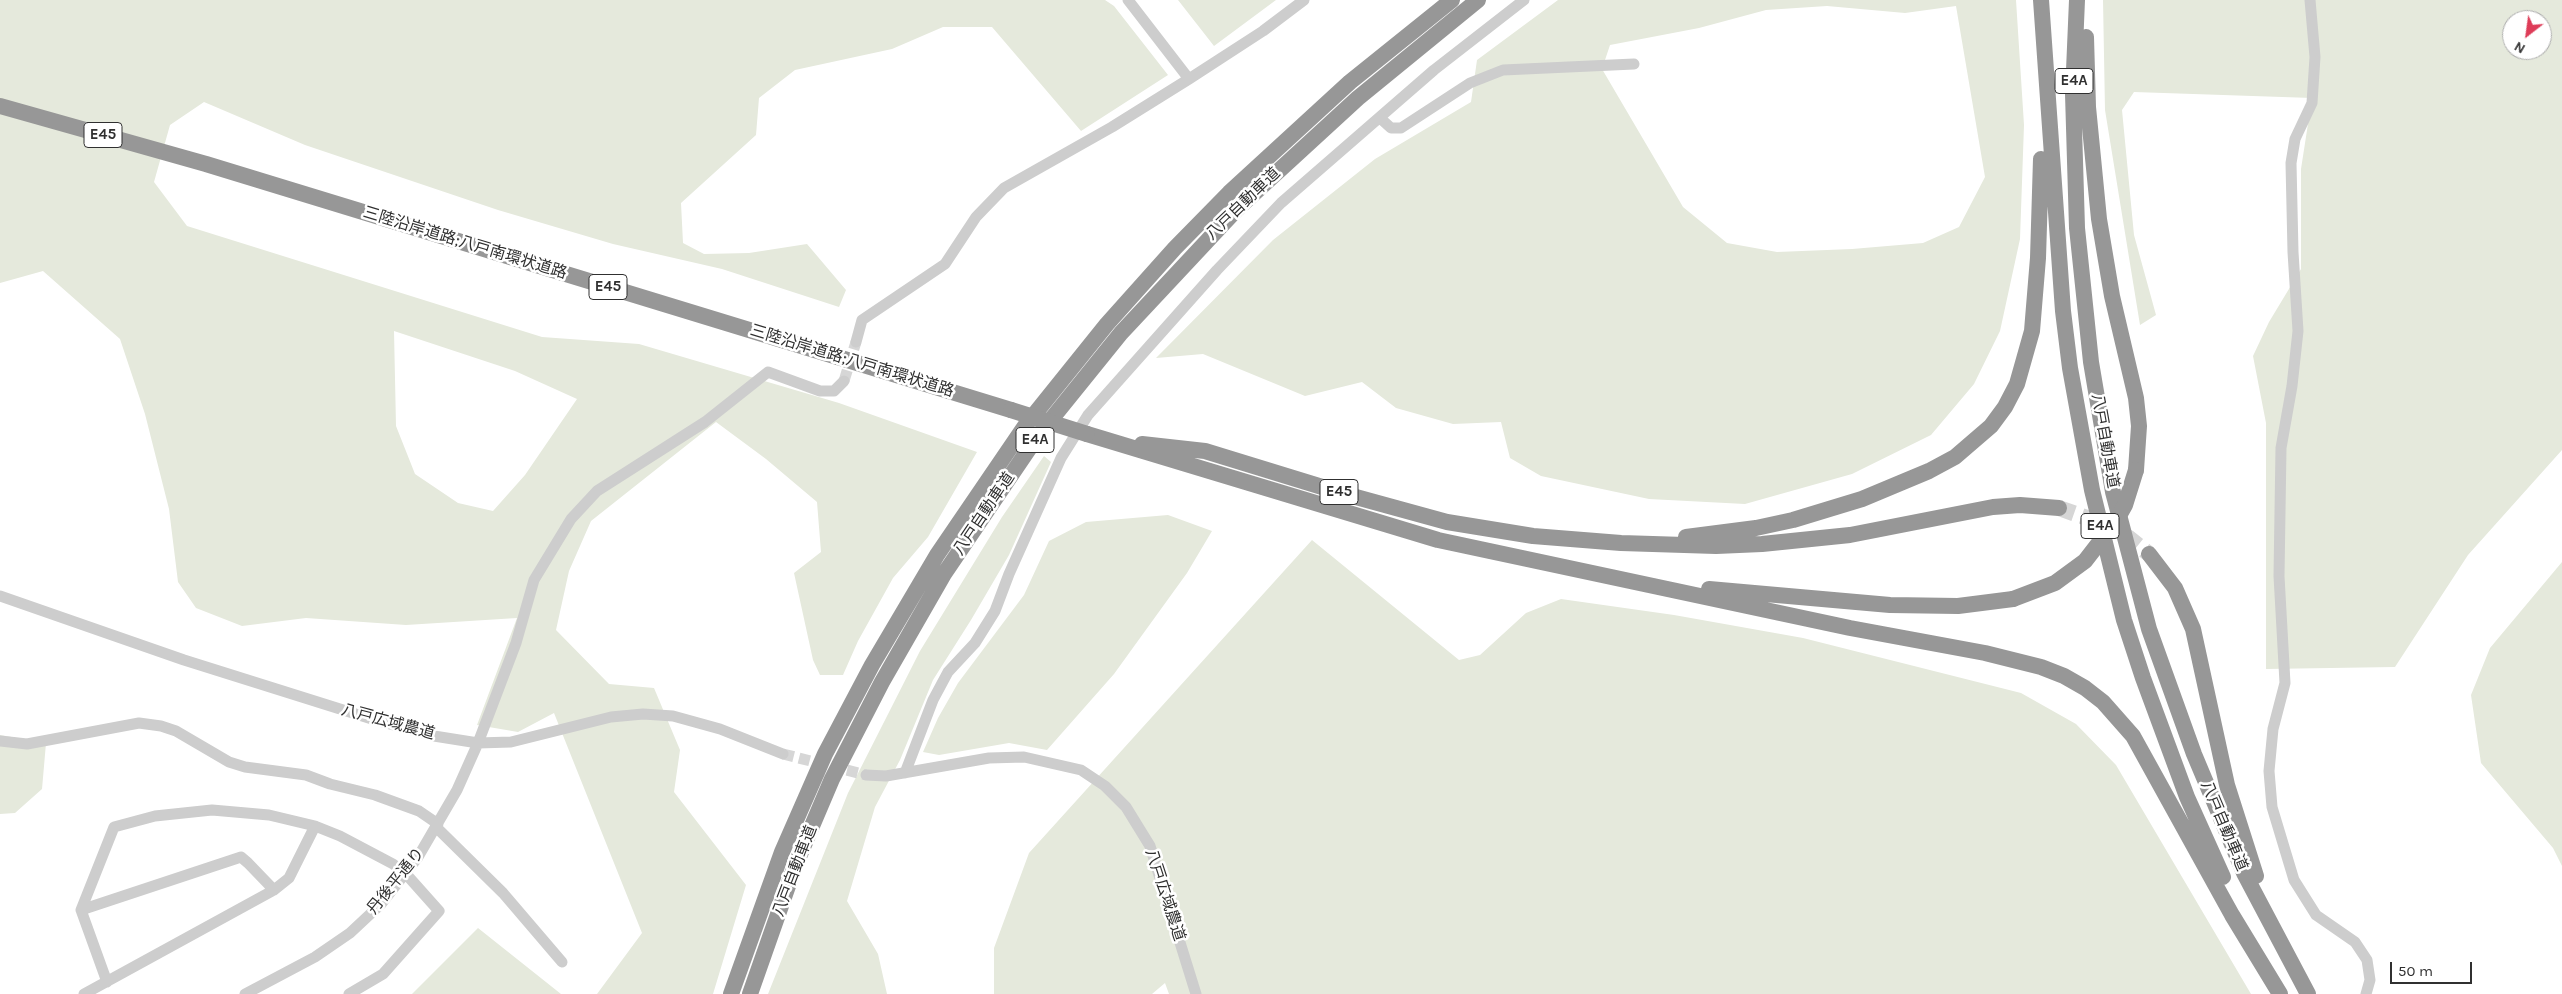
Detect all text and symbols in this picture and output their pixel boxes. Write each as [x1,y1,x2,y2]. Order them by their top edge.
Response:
north arrow [2502,10,2552,60]
text: N [2511,38,2528,57]
road number: E4A [2055,68,2093,94]
road number: E45 [84,122,122,148]
street label: 八戸自動車道 [1202,164,1284,244]
street label: 三陸沿岸道路;八戸南環状道路 [361,203,569,283]
road number: E45 [589,274,627,300]
street label: 三陸沿岸道路;八戸南環状道路 [748,321,956,401]
street label: 八戸自動車道 [2087,392,2123,490]
road number: E4A [1016,428,1054,452]
street label: 八戸自動車道 [949,469,1019,559]
road number: E45 [1320,480,1358,504]
road number: E4A [2081,514,2119,538]
street label: 八戸広域農道 [339,700,437,744]
street label: 八戸自動車道 [2196,778,2252,874]
street label: 八戸自動車道 [769,823,821,919]
street label: 丹後平通り [363,844,429,918]
street label: 八戸広域農道 [1141,846,1189,944]
scale bar [2392,952,2474,984]
text: 50 m [2398,962,2433,980]

